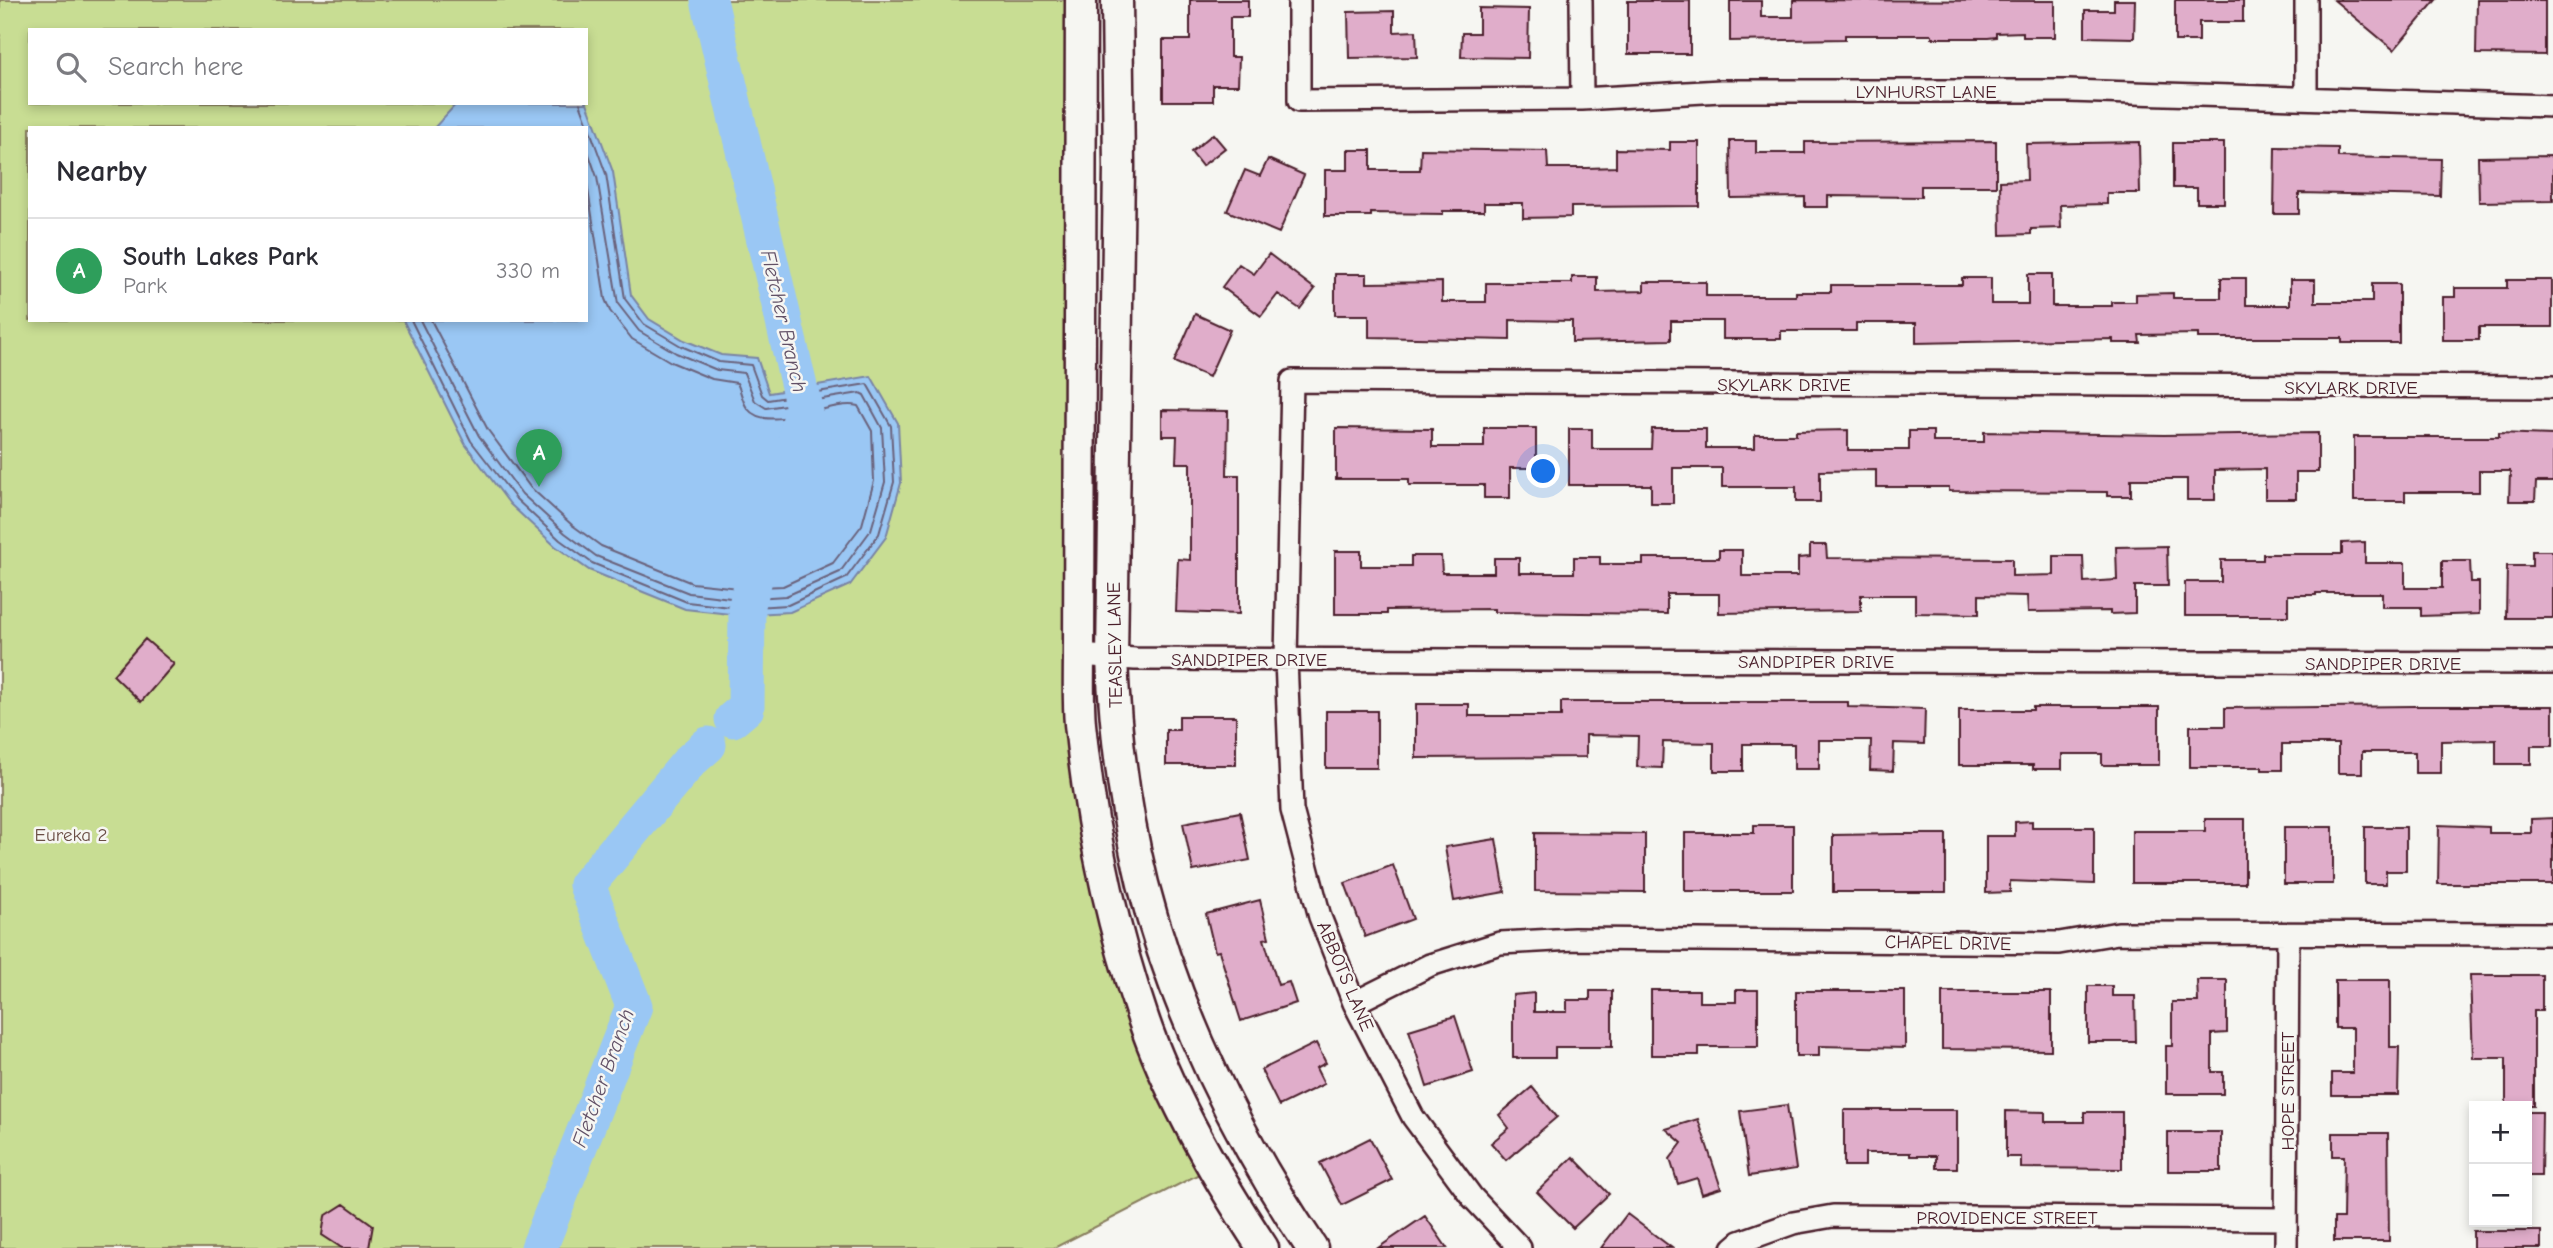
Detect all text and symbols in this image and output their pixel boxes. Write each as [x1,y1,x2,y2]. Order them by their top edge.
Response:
search box [28,28,588,105]
icon: search [52,48,90,86]
text: Search here [108,52,243,82]
street label: LYNHURST LANE [1855,81,1997,103]
text: Nearby [56,154,147,189]
text: South Lakes Park [123,242,318,272]
water label: Fletcher Branch [756,247,812,395]
text: A [73,257,85,284]
text: 330 m [496,257,560,284]
text: Park [123,272,167,299]
street label: SKYLARK DRIVE [1717,374,1851,396]
street label: SKYLARK DRIVE [2284,377,2418,399]
pin: A [516,429,562,487]
your location [1526,454,1560,488]
street label: TEASLEY LANE [1103,582,1127,708]
street label: SANDPIPER DRIVE [1171,649,1327,671]
street label: SANDPIPER DRIVE [1738,651,1894,673]
street label: SANDPIPER DRIVE [2305,653,2461,675]
park label: Eureka 2 [35,824,107,846]
street label: ABBOTS LANE [1312,918,1378,1035]
street label: CHAPEL DRIVE [1884,931,2012,955]
water label: Fletcher Branch [567,1006,639,1150]
street label: HOPE STREET [2277,1031,2299,1150]
map controls [2469,1101,2532,1227]
button: + [2469,1101,2532,1164]
button: − [2469,1164,2532,1227]
street label: PROVIDENCE STREET [1916,1207,2098,1229]

